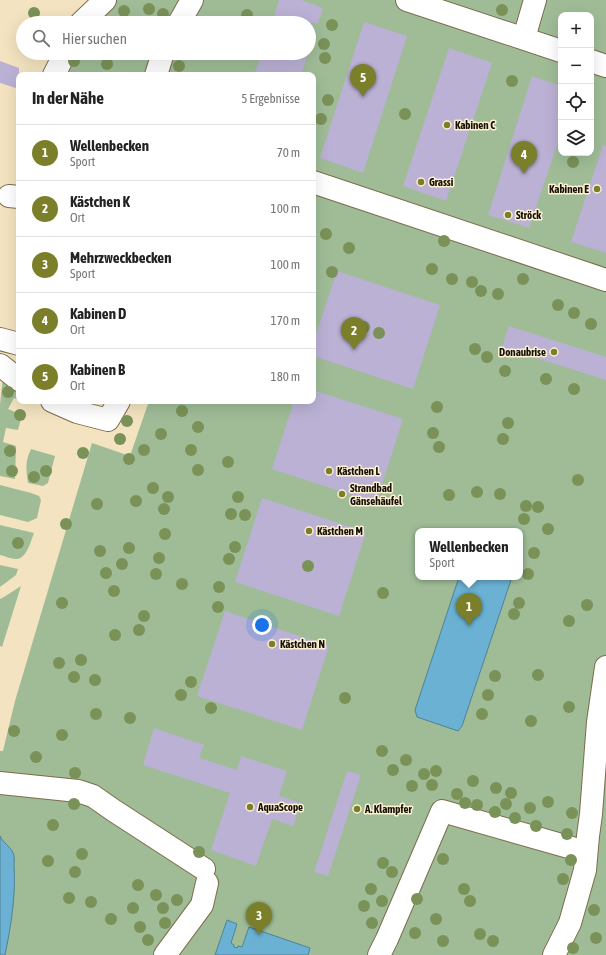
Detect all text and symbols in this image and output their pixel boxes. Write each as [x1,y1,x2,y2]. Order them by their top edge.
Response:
map controls [558,12,594,156]
button: + [558,12,594,48]
search box [16,16,316,60]
icon: search [30,27,52,49]
text: Hier suchen [62,30,127,47]
button: − [558,48,594,84]
pin: 5 [350,64,376,97]
button: locate [558,84,594,120]
text: In der Nähe [32,88,104,108]
text: 5 Ergebnisse [241,91,300,106]
place label: Kabinen C [455,119,495,131]
marker: Kabinen C [442,120,452,130]
button: layers [558,120,594,156]
text: Wellenbecken [70,137,149,154]
pin: 4 [511,141,537,174]
text: 1 [42,145,48,160]
text: 70 m [277,145,300,160]
text: Sport [70,154,95,169]
place label: Grassi [429,176,454,188]
marker: Grassi [416,177,426,187]
place label: Kabinen E [549,183,589,195]
marker: Kabinen E [592,184,602,194]
text: Kästchen K [70,193,130,210]
text: 2 [42,201,48,216]
text: 100 m [271,201,300,216]
place label: Ströck [516,209,541,221]
text: Ort [70,210,85,225]
marker: Ströck [503,210,513,220]
text: Mehrzweckbecken [70,249,171,266]
text: 3 [42,257,48,272]
text: 100 m [271,257,300,272]
text: Sport [70,266,95,281]
text: Kabinen D [70,305,126,322]
text: 4 [42,313,48,328]
text: 170 m [271,313,300,328]
pin: 2 [341,317,367,350]
text: Ort [70,322,85,337]
place label: Donaubrise [499,346,546,358]
marker: Donaubrise [549,347,559,357]
text: Kabinen B [70,361,125,378]
text: 5 [42,369,48,384]
text: 180 m [271,369,300,384]
text: Ort [70,378,85,393]
place label: Kästchen L [337,465,380,477]
marker: Kästchen L [324,466,334,476]
place label: Strandbad Gänsehäufel [350,482,403,507]
marker: Strandbad Gänsehäufel [337,489,347,499]
place label: Kästchen M [317,525,363,537]
marker: Kästchen M [304,526,314,536]
popup [415,528,523,580]
text: Wellenbecken [430,538,508,555]
text: Sport [430,555,455,570]
pin: 1 [456,593,482,626]
your location [252,615,272,635]
place label: Kästchen N [280,638,325,650]
marker: Kästchen N [267,639,277,649]
place label: AquaScope [257,801,303,813]
marker: AquaScope [245,802,255,812]
place label: A. Klampfer [364,803,412,815]
marker: A. Klampfer [352,804,362,814]
pin: 3 [246,902,272,935]

